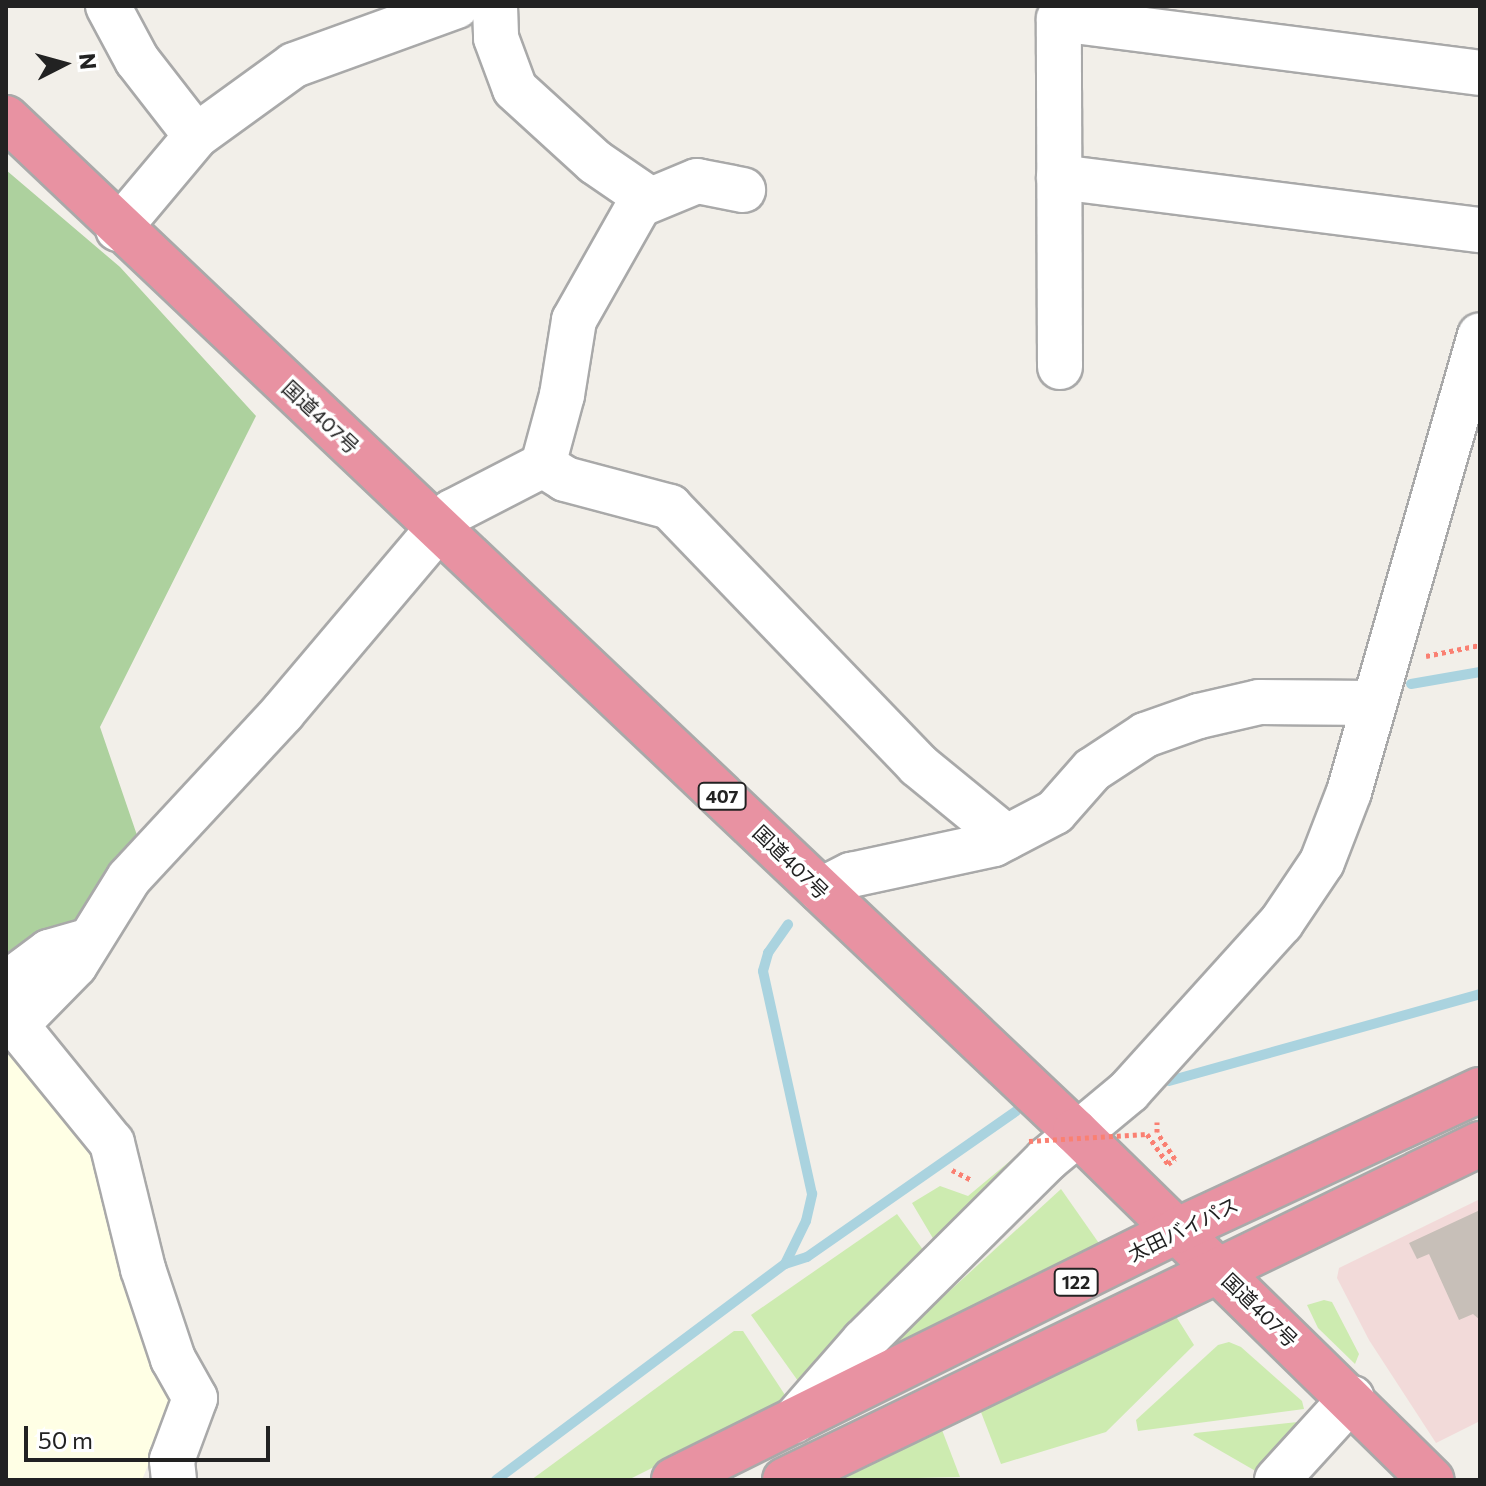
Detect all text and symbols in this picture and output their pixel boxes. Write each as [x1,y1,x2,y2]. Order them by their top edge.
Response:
north arrow [24,24,104,104]
text: N [74,52,103,71]
street label: 国道407号 [278,376,364,458]
road number: 407 [696,782,748,810]
street label: 国道407号 [748,820,834,904]
street label: 太田バイパス [1124,1192,1242,1266]
road number: 122 [1052,1268,1100,1296]
street label: 国道407号 [1217,1268,1303,1352]
scale bar [28,1410,274,1460]
text: 50 m [38,1425,93,1454]

